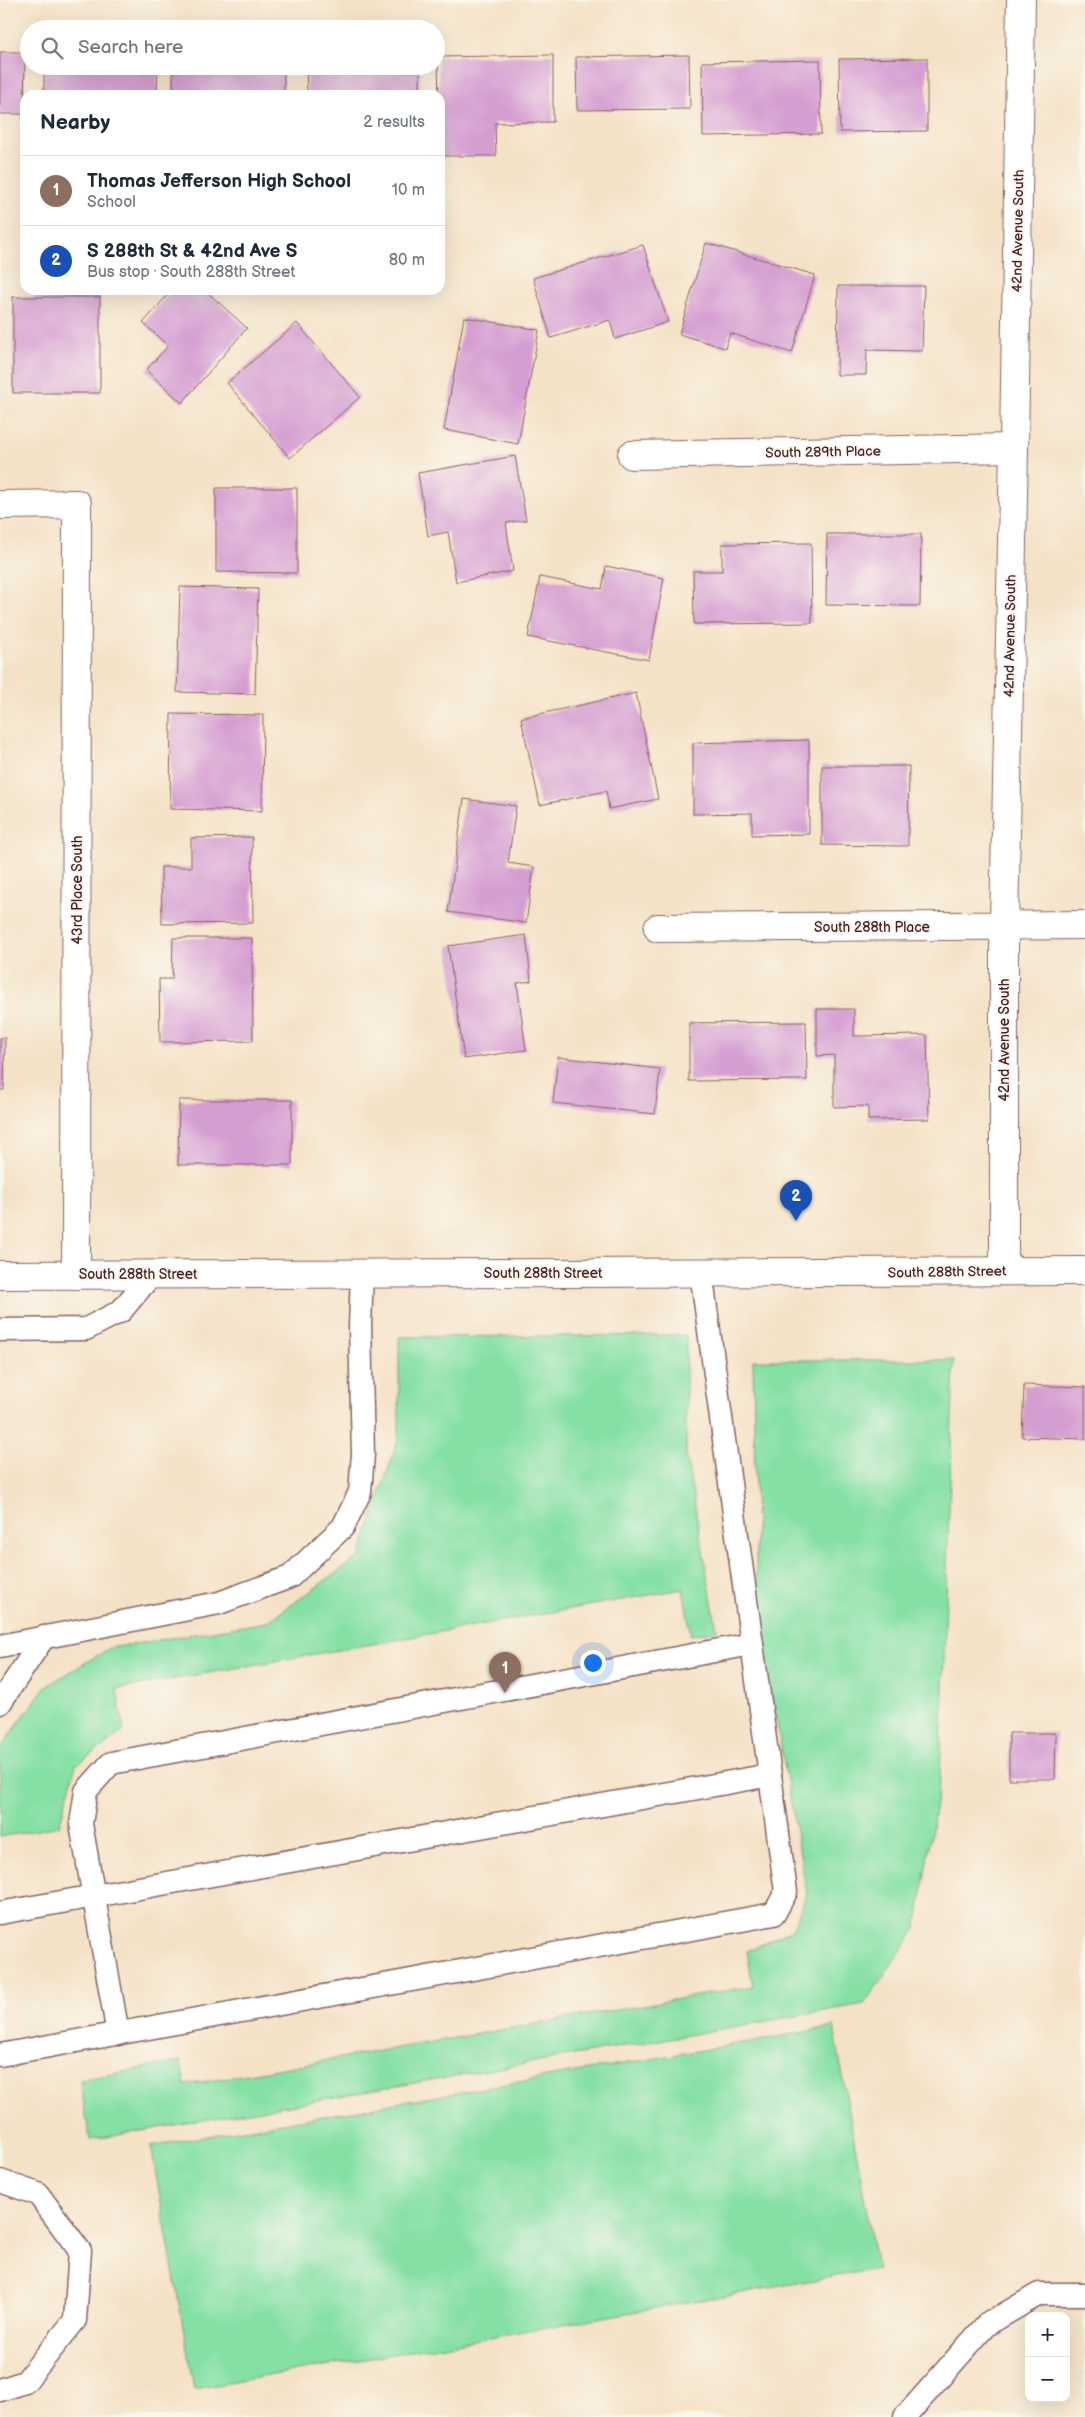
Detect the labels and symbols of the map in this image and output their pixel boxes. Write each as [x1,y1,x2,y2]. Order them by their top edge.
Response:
street label: 42nd Avenue South [1008,169,1028,293]
street label: South 289th Place [765,442,881,462]
street label: 42nd Avenue South [1000,574,1020,698]
street label: 43rd Place South [69,835,86,944]
street label: South 288th Place [814,919,930,936]
street label: 42nd Avenue South [996,978,1013,1102]
pin: 2 [780,1180,812,1221]
street label: South 288th Street [888,1262,1007,1282]
street label: South 288th Street [484,1265,603,1282]
street label: South 288th Street [79,1266,198,1283]
your location [580,1650,606,1676]
pin: 1 [489,1652,521,1693]

